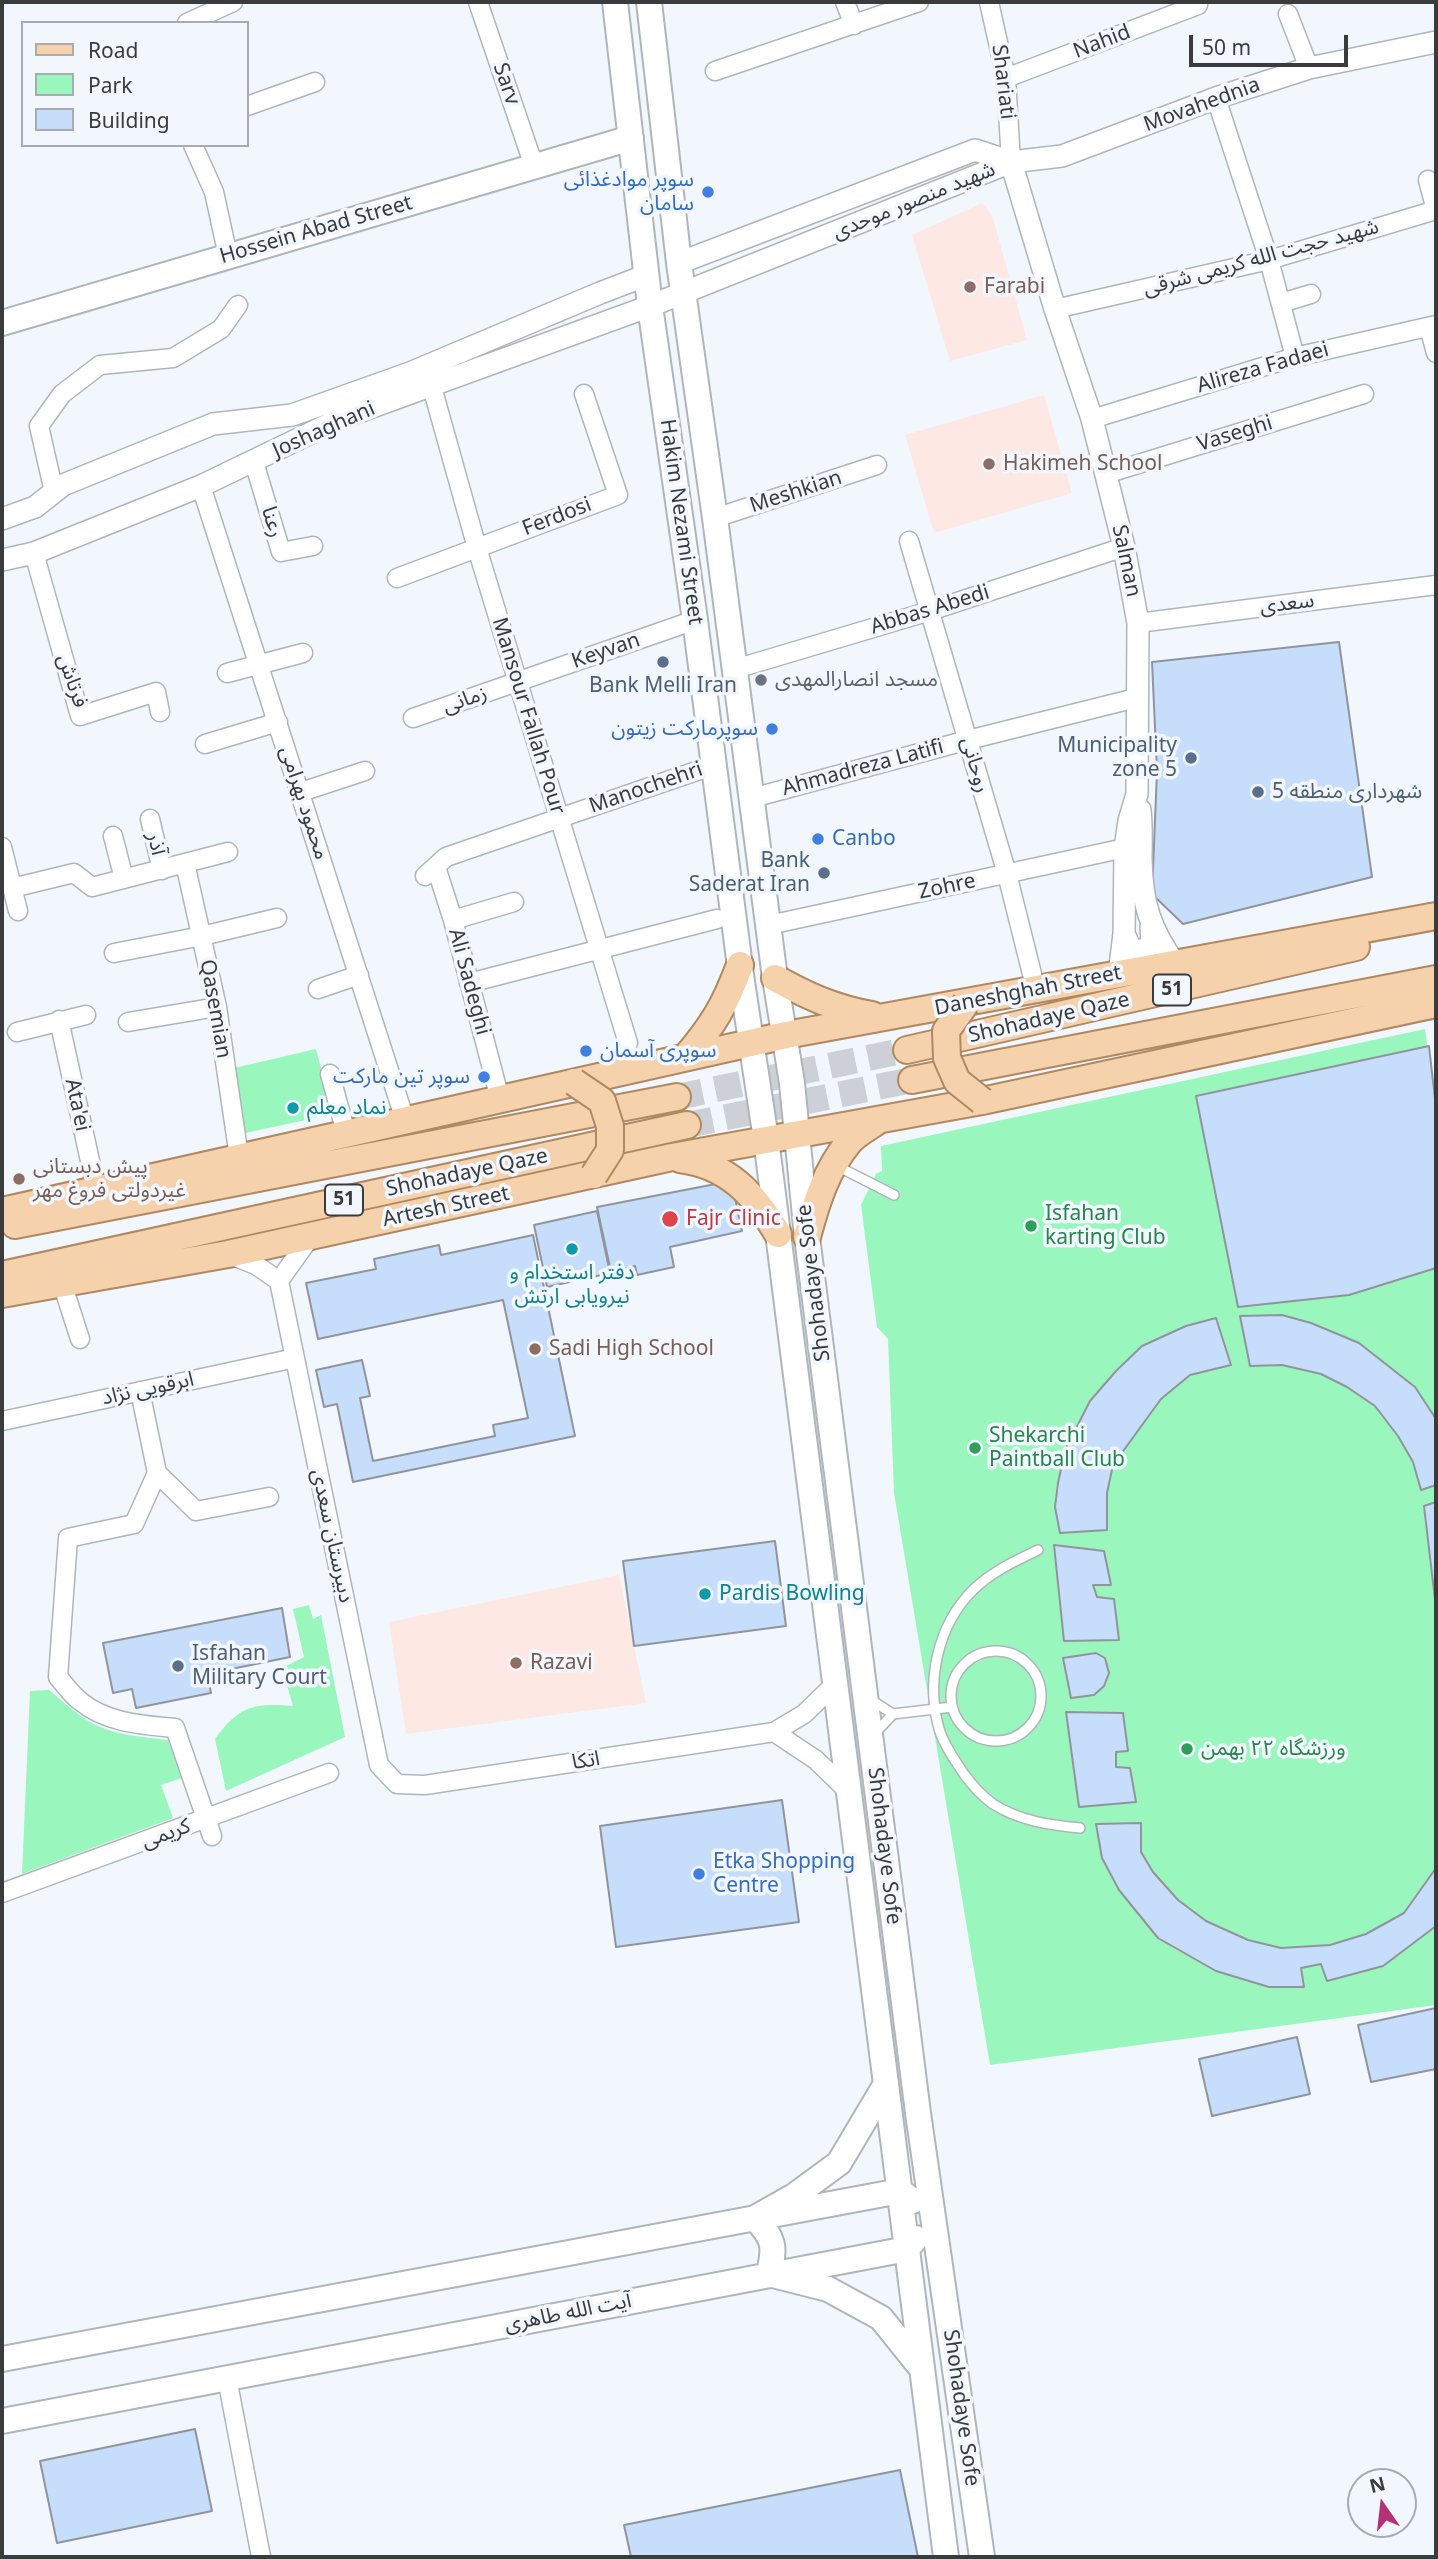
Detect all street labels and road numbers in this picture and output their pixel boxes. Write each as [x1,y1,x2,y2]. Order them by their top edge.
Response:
street label: Nahid [1070,20,1134,64]
street label: Shariati [986,43,1020,121]
street label: Sarv [487,60,525,108]
street label: Movahednia [1141,72,1263,138]
street label: شهید منصور موحدی [829,157,999,245]
street label: Hossein Abad Street [217,190,415,270]
street label: شهید حجت الله کریمی شرقی [1140,214,1382,302]
street label: Alireza Fadaei [1194,337,1332,399]
street label: Joshaghani [269,396,379,464]
street label: Vaseghi [1194,411,1276,457]
street label: Hakim Nezami Street [654,418,708,626]
street label: Meshkian [747,465,845,519]
street label: Ferdosi [519,492,595,542]
street label: رعنا [255,503,289,541]
street label: Salman [1106,523,1146,599]
street label: Abbas Abedi [867,580,993,640]
street label: سعدی [1258,588,1316,620]
street label: Mansour Fallah Pour [486,615,570,817]
street label: Keyvan [569,628,643,674]
street label: فرتاش [51,651,93,711]
street label: زمانی [440,681,490,719]
street label: Ahmadreza Latifi [779,734,947,802]
street label: روحانی [955,734,995,796]
street label: محمود بهرامی [274,743,334,863]
street label: Manochehri [586,757,706,819]
street label: آذر [141,830,171,858]
street label: Zohre [916,869,978,905]
street label: Ali Sadeghi [443,926,495,1038]
street label: Qasemian [194,958,236,1060]
street label: Daneshghah Street [932,961,1124,1021]
road number: 51 [1153,974,1191,1006]
street label: Shohadaye Qaze [966,987,1132,1049]
street label: Ata'ei [59,1076,95,1134]
street label: Shohadaye Qaze [384,1144,550,1202]
street label: Artesh Street [380,1181,512,1233]
road number: 51 [325,1184,363,1216]
street label: Shohadaye Sofe [792,1203,836,1363]
street label: ابرقویی نژاد [100,1367,196,1411]
street label: دبیرستان سعدی [306,1467,358,1605]
street label: اتکا [570,1746,602,1776]
street label: Shohadaye Sofe [862,1766,906,1926]
street label: کریمی [138,1814,194,1854]
street label: آیت الله طاهری [502,2288,634,2338]
street label: Shohadaye Sofe [938,2328,984,2488]

